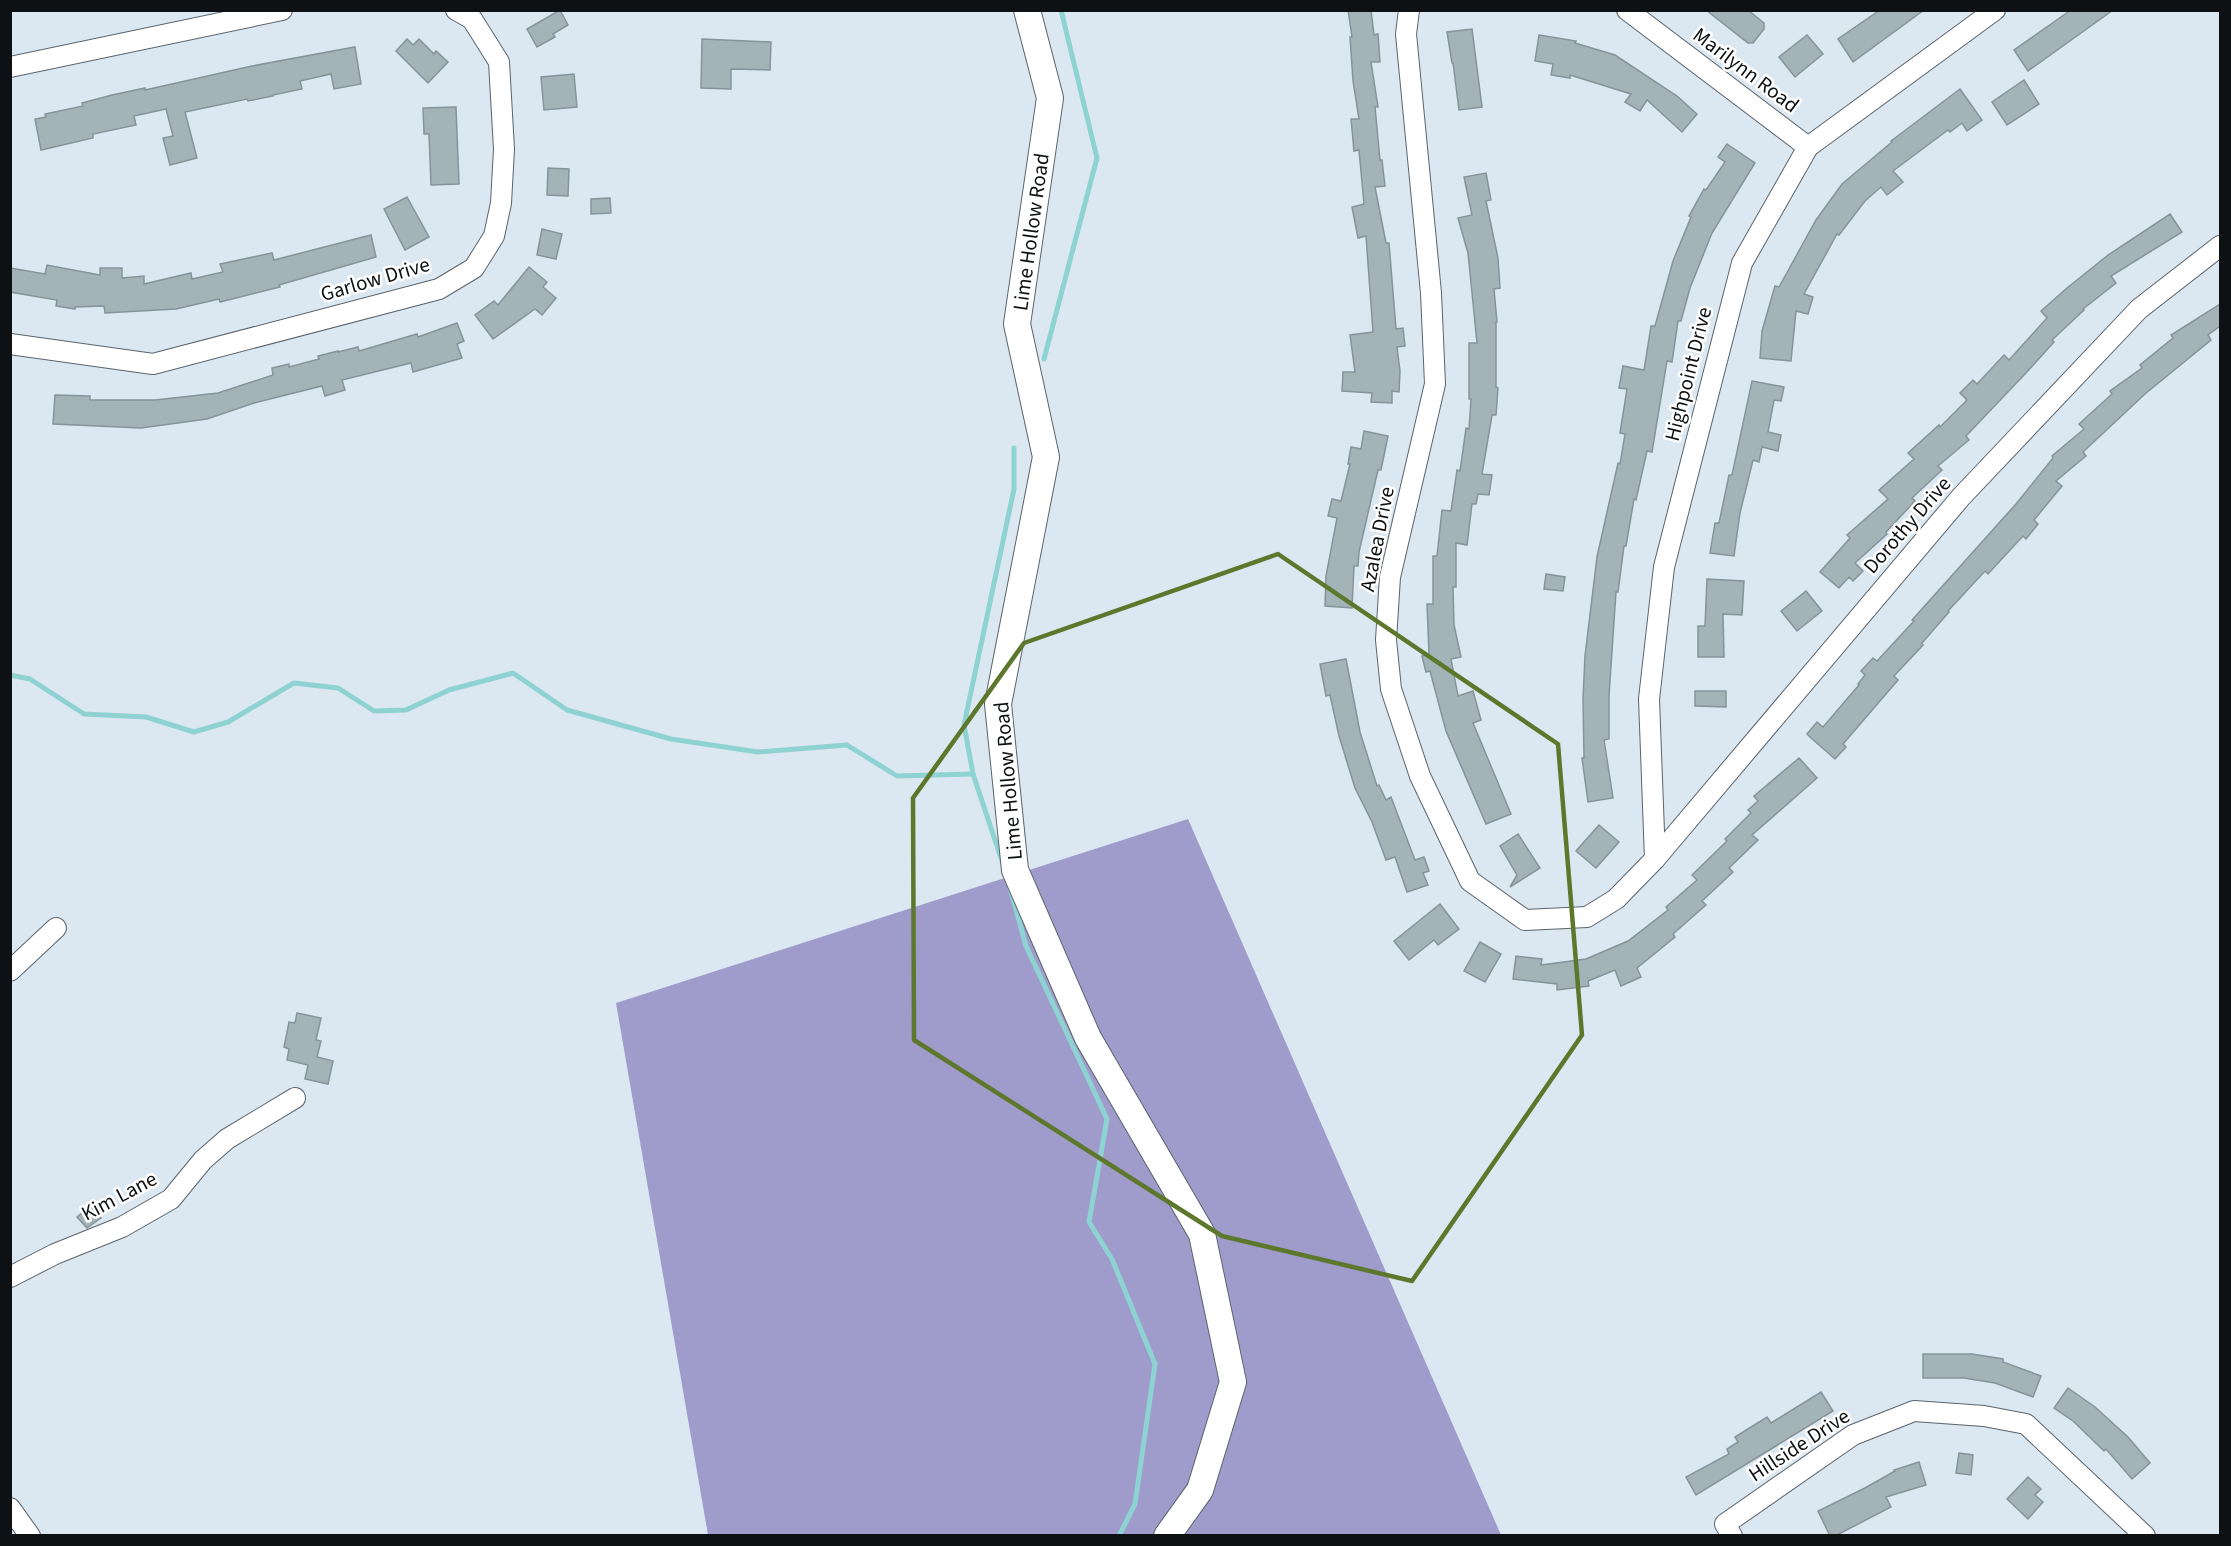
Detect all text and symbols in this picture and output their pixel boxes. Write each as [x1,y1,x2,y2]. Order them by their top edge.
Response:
street label: Marilynn Road [1687,20,1805,120]
street label: Lime Hollow Road [1005,151,1057,313]
street label: Garlow Drive [317,249,433,309]
street label: Highpoint Drive [1657,304,1719,444]
street label: Dorothy Drive [1856,470,1958,580]
street label: Azalea Drive [1352,484,1402,594]
street label: Lime Hollow Road [986,701,1030,861]
street label: Kim Lane [76,1164,162,1228]
street label: Hillside Drive [1742,1401,1856,1489]

